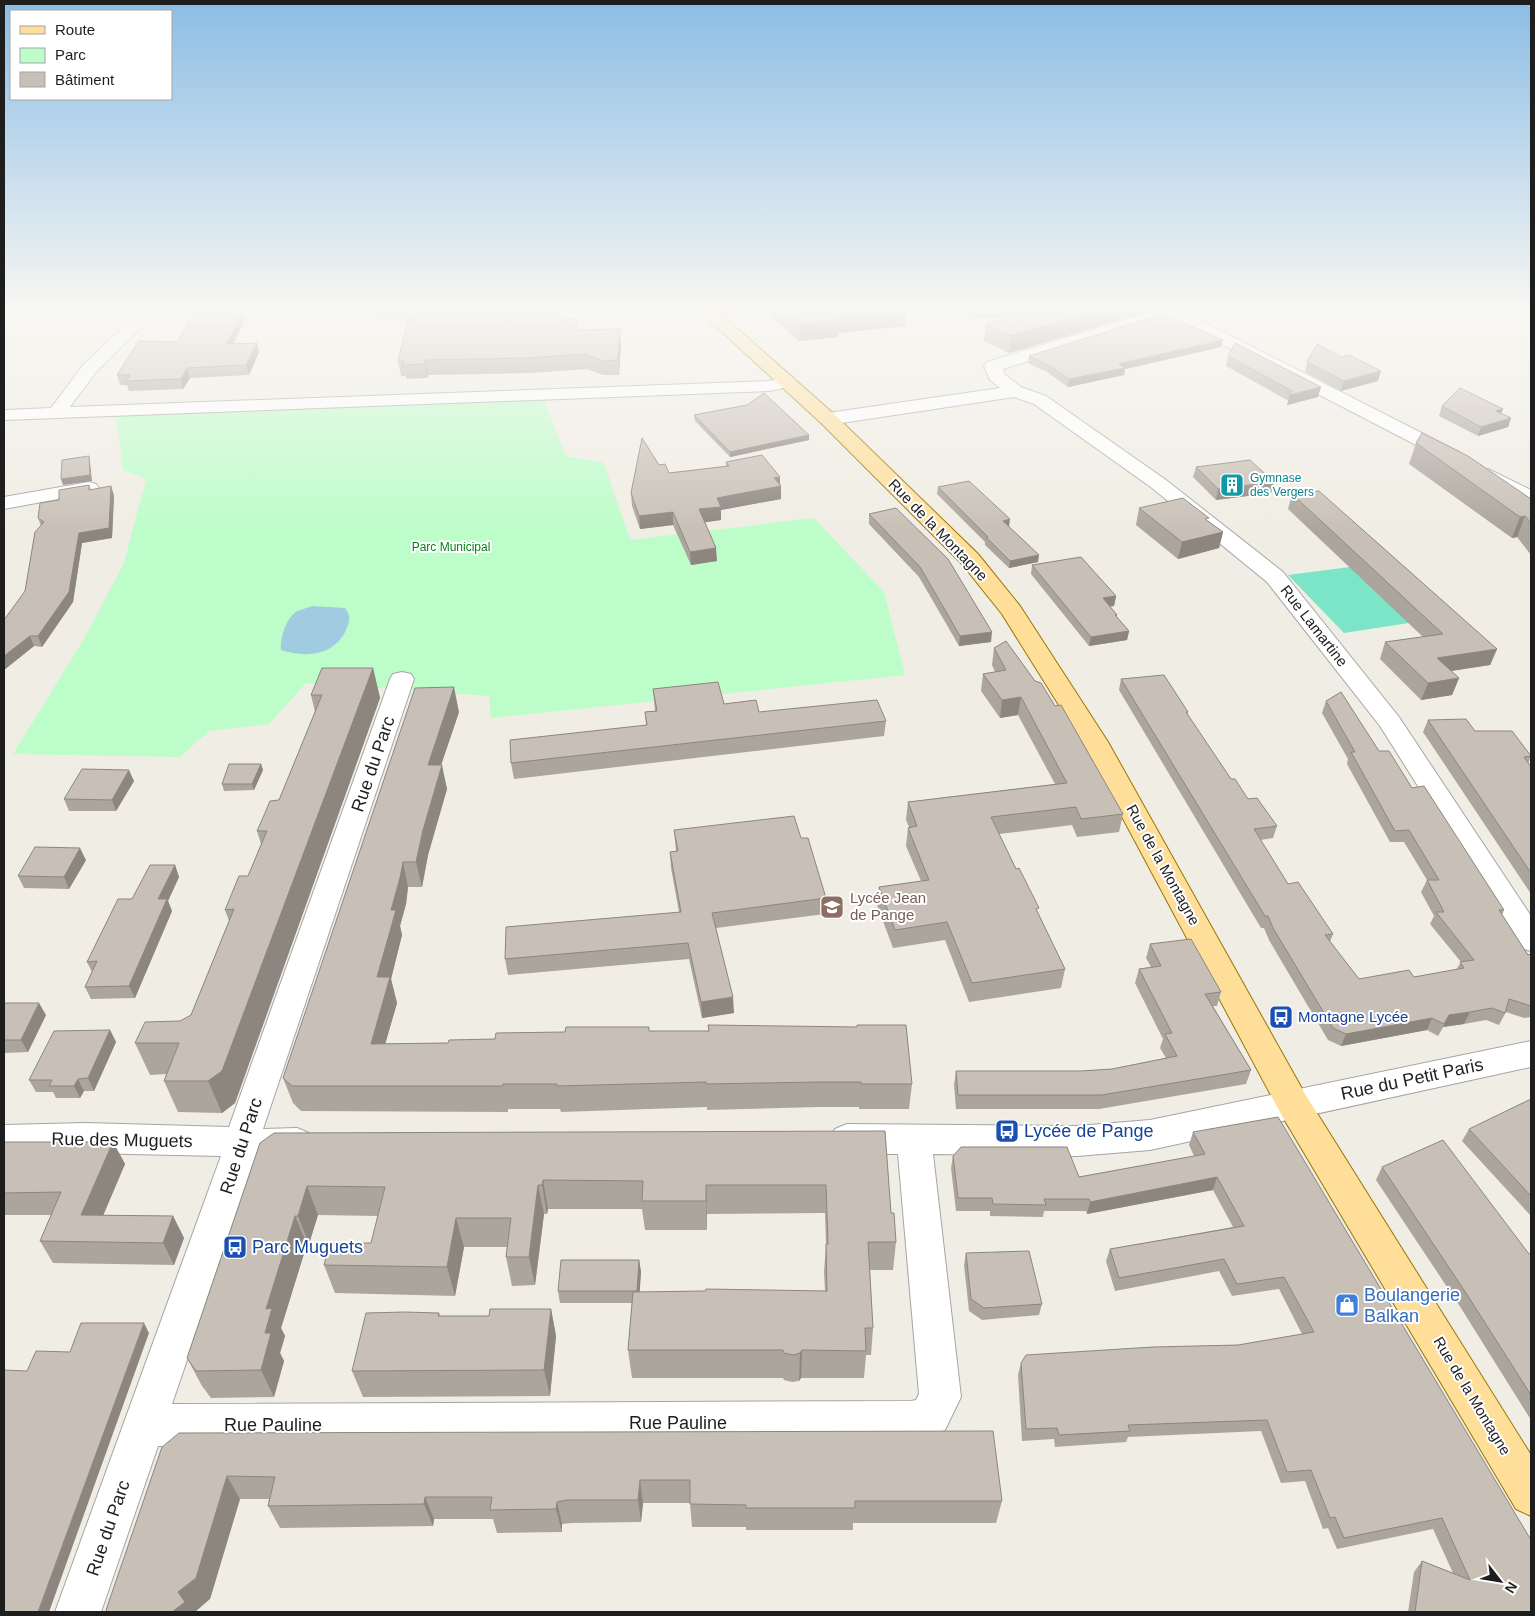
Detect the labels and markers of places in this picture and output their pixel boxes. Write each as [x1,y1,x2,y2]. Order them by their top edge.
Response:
place label: Gymnase des Vergers [1250,471,1314,499]
building icon: Gymnase des Vergers [1219,472,1245,498]
place label: Lycée Jean de Pange [850,889,926,923]
school or university icon: Lycée Jean de Pange [819,894,845,920]
bus stop icon: Montagne Lycée [1268,1004,1294,1030]
place label: Montagne Lycée [1298,1008,1408,1025]
bus stop icon: Lycée de Pange [994,1118,1020,1144]
place label: Lycée de Pange [1024,1121,1153,1141]
bus stop icon: Parc Muguets [222,1234,248,1260]
place label: Parc Muguets [252,1237,363,1257]
place label: Boulangerie Balkan [1364,1285,1460,1326]
shop icon: Boulangerie Balkan [1334,1292,1360,1318]

